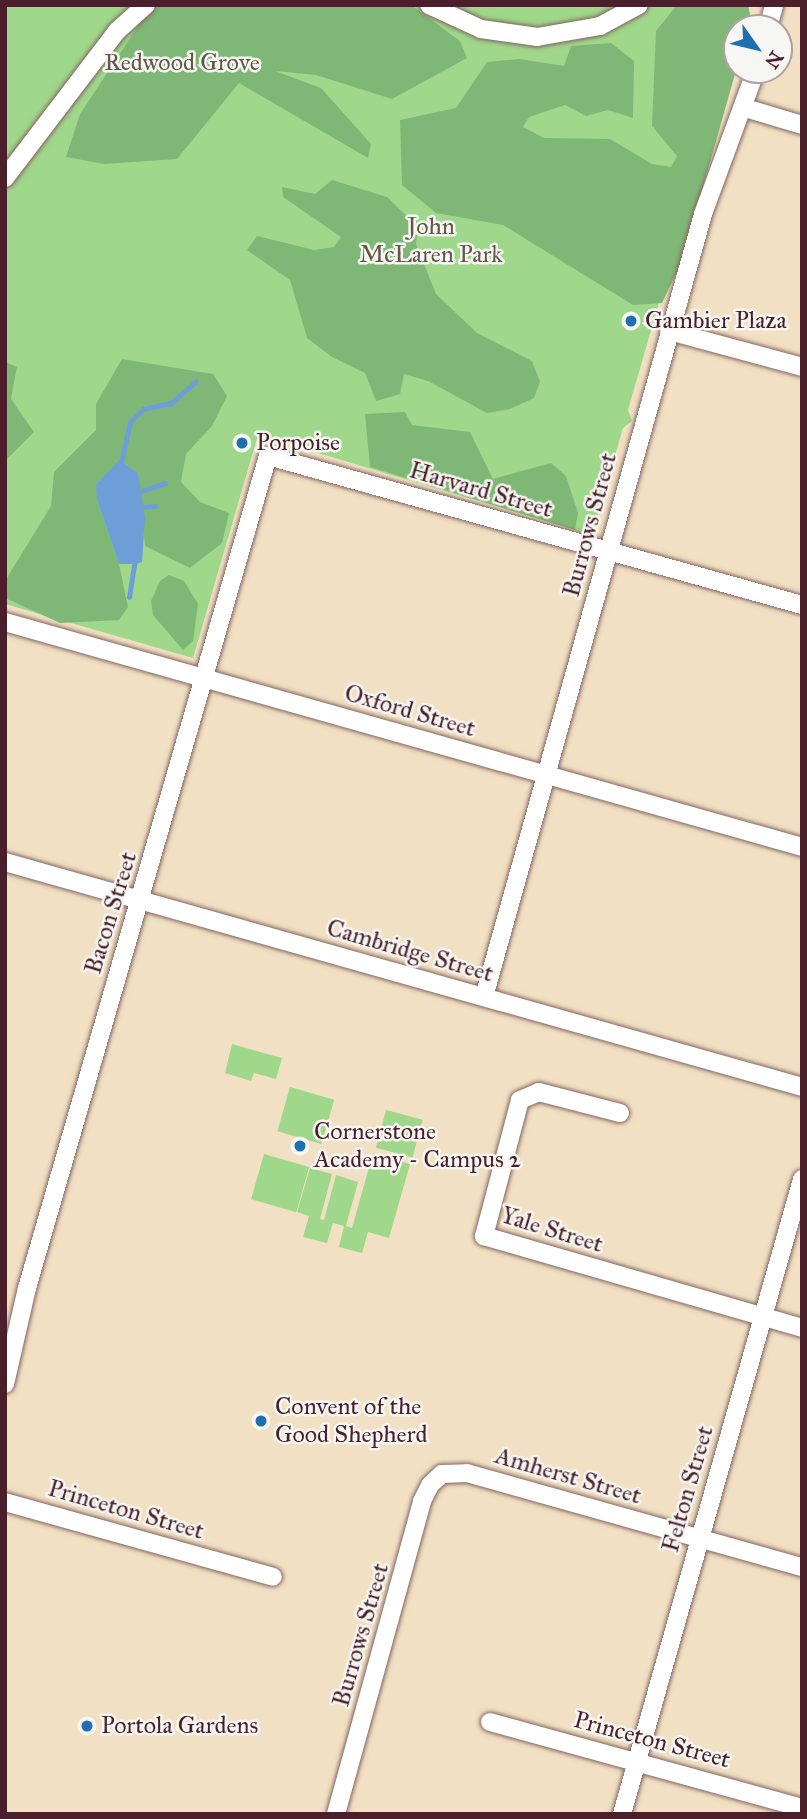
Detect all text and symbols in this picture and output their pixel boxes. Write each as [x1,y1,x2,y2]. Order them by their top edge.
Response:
north arrow [723,14,793,84]
text: N [760,47,788,73]
park label: Redwood Grove [104,49,260,77]
park label: John McLaren Park [360,213,502,269]
place label: Gambier Plaza [645,307,787,335]
marker: Gambier Plaza [623,313,639,329]
place label: Porpoise [256,429,340,457]
marker: Porpoise [234,435,250,451]
street label: Burrows Street [557,450,623,600]
street label: Harvard Street [406,456,556,524]
street label: Oxford Street [341,679,479,743]
street label: Bacon Street [79,848,143,978]
street label: Cambridge Street [324,914,496,988]
place label: Cornerstone Academy - Campus 2 [314,1118,521,1174]
marker: Cornerstone Academy - Campus 2 [292,1138,308,1154]
street label: Yale Street [498,1201,606,1259]
place label: Convent of the Good Shepherd [275,1393,427,1449]
marker: Convent of the Good Shepherd [253,1413,269,1429]
street label: Felton Street [656,1423,720,1555]
street label: Amherst Street [492,1441,644,1511]
street label: Princeton Street [45,1474,207,1546]
street label: Burrows Street [327,1560,395,1710]
street label: Princeton Street [571,1705,733,1775]
place label: Portola Gardens [101,1712,258,1740]
marker: Portola Gardens [79,1718,95,1734]

